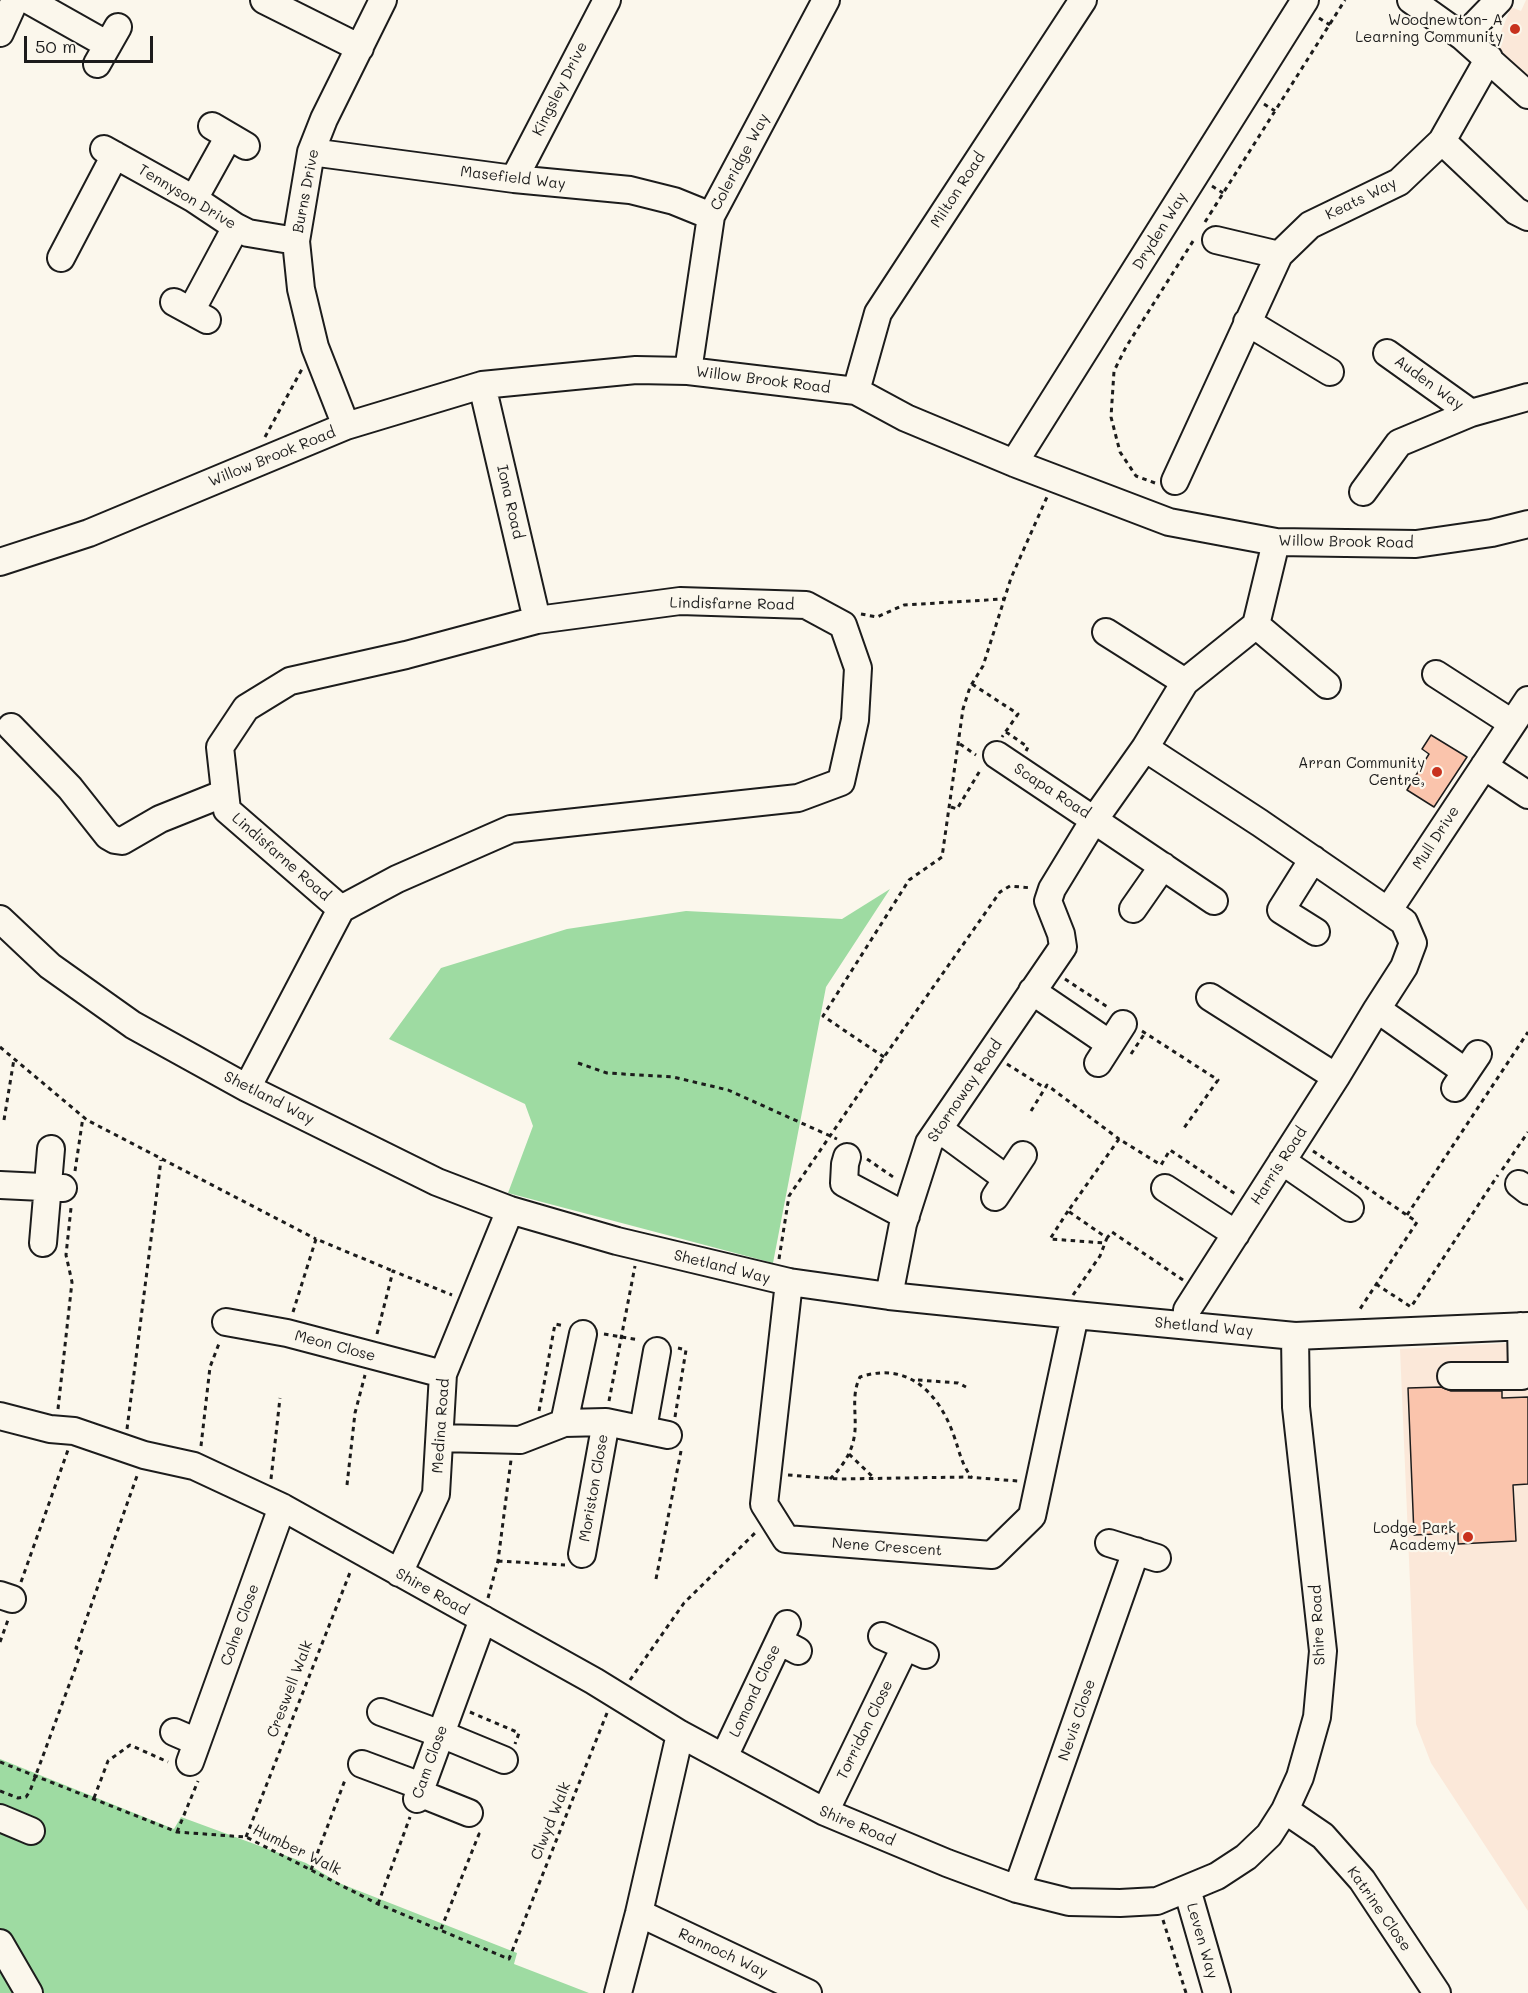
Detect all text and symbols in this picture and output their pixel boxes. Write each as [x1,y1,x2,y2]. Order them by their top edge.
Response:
place label: Woodnewton- A Learning Community [1355,11,1503,46]
marker: Woodnewton- A Learning Community [1508,22,1522,36]
scale bar [27,24,156,62]
text: 50 m [35,34,77,58]
street label: Kingsley Drive [529,39,591,139]
street label: Coleridge Way [707,110,773,214]
street label: Burns Drive [289,148,323,234]
street label: Milton Road [927,149,989,231]
street label: Tennyson Drive [135,161,239,233]
street label: Masefield Way [459,163,567,193]
street label: Keats Way [1323,174,1399,224]
street label: Dryden Way [1129,189,1191,273]
street label: Auden Way [1391,352,1467,414]
street label: Willow Brook Road [695,363,831,397]
street label: Willow Brook Road [206,423,338,491]
street label: Iona Road [493,463,527,541]
street label: Willow Brook Road [1278,532,1414,552]
street label: Lindisfarne Road [670,594,794,614]
place label: Arran Community Centre, [1298,754,1425,789]
street label: Scapa Road [1010,760,1094,822]
marker: Arran Community Centre, [1430,765,1444,779]
street label: Mull Drive [1409,803,1463,873]
street label: Lindisfarne Road [228,809,334,905]
street label: Stornoway Road [924,1036,1006,1146]
street label: Shetland Way [221,1068,317,1128]
street label: Harris Road [1247,1124,1311,1208]
street label: Shetland Way [672,1246,772,1288]
street label: Shetland Way [1154,1314,1254,1340]
street label: Meon Close [292,1327,378,1365]
street label: Medina Road [429,1378,453,1474]
street label: Moriston Close [576,1433,612,1543]
place label: Lodge Park Academy [1373,1519,1456,1554]
marker: Lodge Park Academy [1461,1530,1475,1544]
street label: Nene Crescent [831,1534,943,1560]
street label: Shire Road [392,1565,472,1619]
street label: Colne Close [217,1582,263,1668]
street label: Shire Road [1307,1584,1329,1666]
street label: Creswell Walk [263,1638,317,1740]
street label: Lomond Close [726,1642,784,1740]
street label: Torridon Close [833,1677,897,1783]
street label: Nevis Close [1055,1677,1099,1763]
street label: Cam Close [408,1723,452,1801]
street label: Clwyd Walk [527,1779,575,1863]
street label: Shire Road [816,1802,898,1850]
street label: Humber Walk [250,1821,344,1879]
street label: Katrine Close [1343,1863,1415,1955]
street label: Leven Way [1183,1901,1221,1981]
street label: Rannoch Way [675,1924,771,1982]

